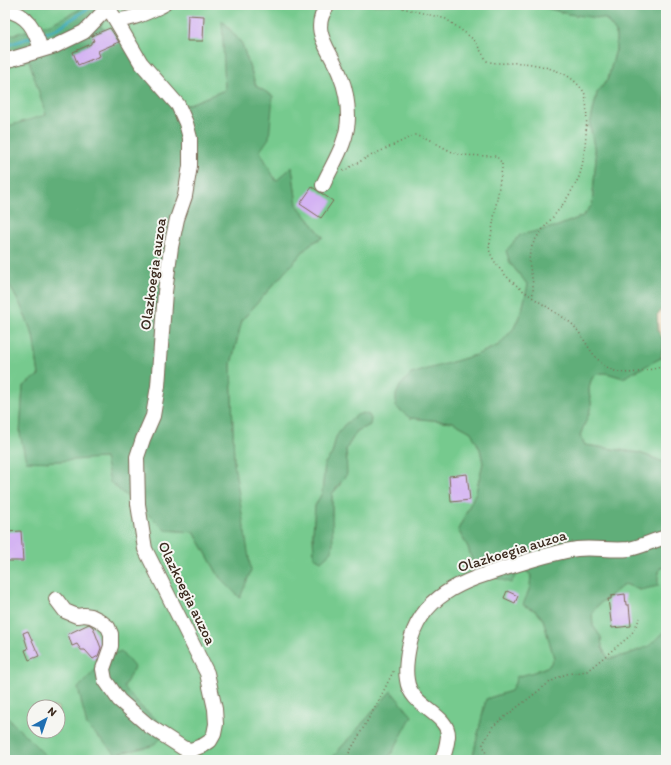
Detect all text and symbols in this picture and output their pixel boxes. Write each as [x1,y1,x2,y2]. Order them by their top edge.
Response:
street label: Olazkoegia auzoa [136,217,170,331]
street label: Olazkoegia auzoa [455,526,569,576]
street label: Olazkoegia auzoa [154,538,220,648]
north arrow [26,699,66,739]
text: N [45,704,59,719]

